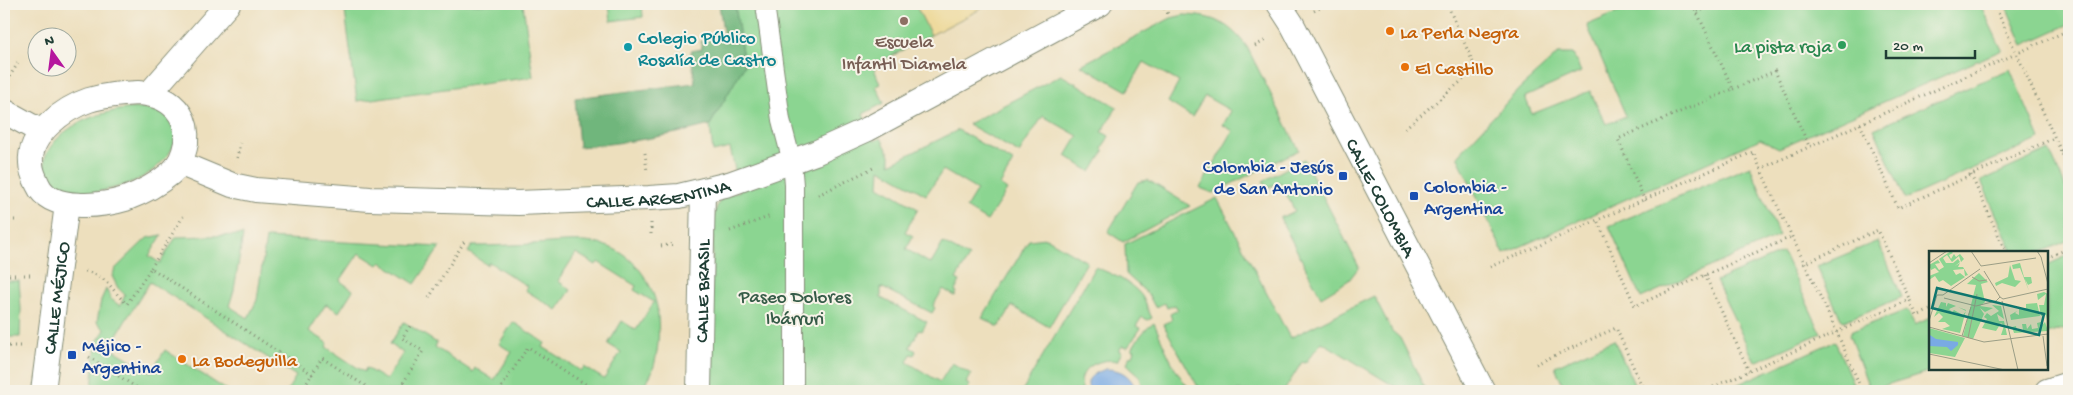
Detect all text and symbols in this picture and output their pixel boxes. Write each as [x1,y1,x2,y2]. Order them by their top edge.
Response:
marker: Escuela Infantil Diamela [898,15,910,27]
place label: La Perla Negra [1400,23,1520,46]
marker: La Perla Negra [1384,25,1396,37]
north arrow [28,28,78,78]
place label: Colegio Público Rosalía de Castro [638,28,776,73]
scale bar [1886,28,1974,60]
text: N [43,32,56,51]
place label: Escuela Infantil Diamela [842,32,968,77]
place label: La pista roja [1734,37,1833,60]
text: 20 m [1893,38,1923,56]
marker: La pista roja [1836,39,1848,51]
marker: Colegio Público Rosalía de Castro [622,41,634,53]
place label: El Castillo [1415,59,1494,82]
marker: El Castillo [1399,61,1411,73]
street label: CALLE COLOMBIA [1339,135,1420,264]
place label: Colombia - Jesús de San Antonio [1203,157,1334,202]
marker: Colombia - Jesús de San Antonio [1337,170,1349,182]
street label: CALLE ARGENTINA [586,176,735,215]
place label: Colombia - Argentina [1424,177,1507,222]
marker: Colombia - Argentina [1408,190,1420,202]
street label: CALLE BRASIL [692,238,717,343]
street label: CALLE MÉJICO [40,240,77,356]
inset map [1929,251,2048,370]
park label: Paseo Dolores Ibárruri [738,287,852,332]
place label: Méjico - Argentina [82,336,162,381]
marker: Méjico - Argentina [66,349,78,361]
place label: La Bodeguilla [192,351,299,374]
marker: La Bodeguilla [176,353,188,365]

